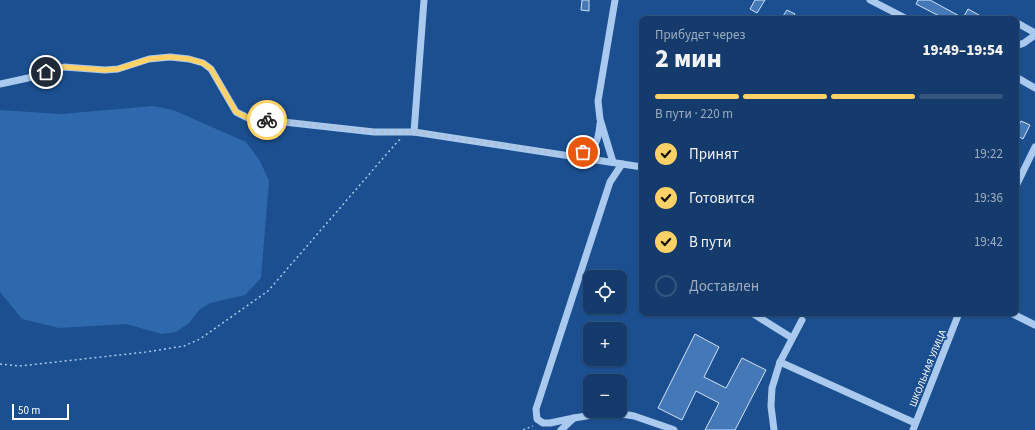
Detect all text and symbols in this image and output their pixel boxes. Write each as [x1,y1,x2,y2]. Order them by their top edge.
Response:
text: Прибудет через [655,26,745,44]
text: 2 мин [655,40,722,77]
text: 19:49–19:54 [922,40,1003,61]
pin [29,55,63,89]
icon: home [35,61,57,83]
courier [247,100,287,140]
text: В пути · 220 m [655,105,733,123]
icon: bike [256,109,278,131]
pin [566,135,600,169]
icon: bag [572,141,594,163]
icon: check [655,143,677,165]
text: Принят [689,144,739,165]
text: 19:22 [974,145,1003,163]
icon: check [655,187,677,209]
text: Готовится [689,188,755,209]
text: 19:36 [974,189,1003,207]
icon: check [655,231,677,253]
text: В пути [689,232,732,253]
text: 19:42 [974,233,1003,251]
map controls [583,270,627,418]
button: locate [583,270,627,314]
text: Доставлен [689,276,759,297]
button: + [583,322,627,366]
street label: ШКОЛЬНАЯ УЛИЦА [906,327,950,409]
button: − [583,374,627,418]
scale bar [12,402,69,421]
text: 50 m [18,403,40,418]

